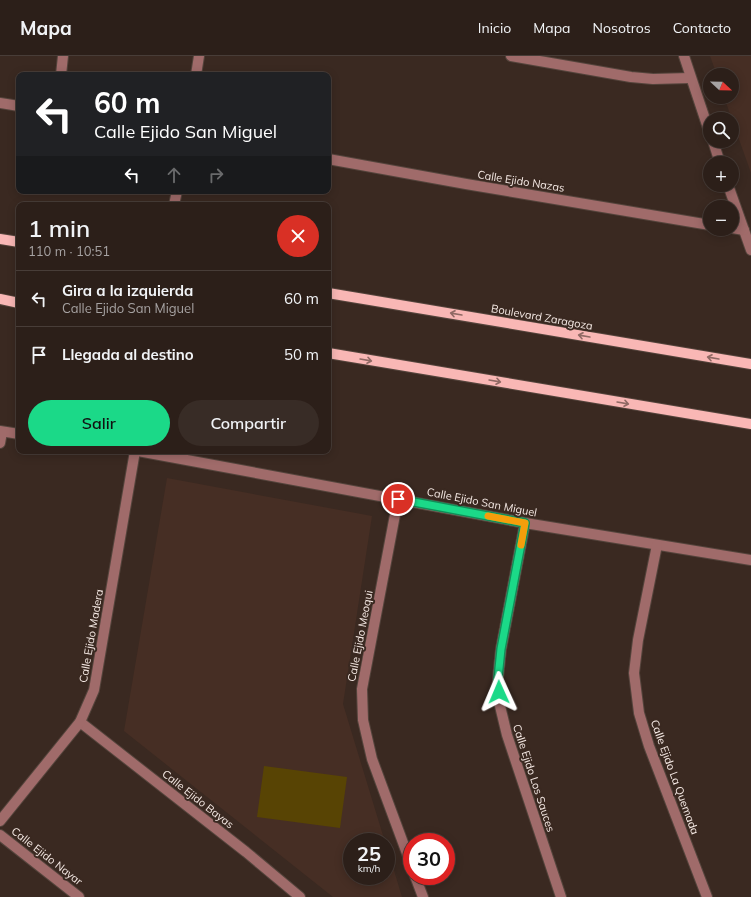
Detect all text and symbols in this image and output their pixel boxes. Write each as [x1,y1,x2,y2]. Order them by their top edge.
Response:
text: Mapa [20,16,72,40]
text: Inicio [478,19,511,37]
text: Mapa [533,19,571,37]
text: Nosotros [593,19,651,37]
text: Contacto [673,19,731,37]
north arrow [703,68,739,104]
map controls [703,68,739,236]
text: 60 m [94,85,160,120]
icon: left [28,88,80,140]
button: search [703,112,739,148]
text: Calle Ejido San Miguel [94,120,277,143]
button: + [703,156,739,192]
icon: left [121,164,143,186]
icon: ahead [163,164,185,186]
icon: right [205,164,227,186]
street label: Calle Ejido Nazas [476,167,566,195]
button: − [703,200,739,236]
text: 1 min [28,213,90,243]
button: close [277,215,319,257]
text: 110 m · 10:51 [28,243,110,259]
text: Gira a la izquierda [62,281,193,300]
icon: left [28,288,50,310]
text: 60 m [284,289,319,308]
text: Calle Ejido San Miguel [62,300,194,316]
street label: Boulevard Zaragoza [490,301,594,333]
one-way arrow [450,310,463,318]
one-way arrow [578,332,591,340]
icon: arrive [28,344,50,366]
text: Llegada al destino [62,345,194,364]
text: 50 m [284,345,319,364]
one-way arrow [706,354,719,362]
one-way arrow [360,356,373,364]
one-way arrow [488,377,501,385]
one-way arrow [616,399,629,407]
button: Salir [28,400,170,446]
button: Compartir [178,400,319,446]
pin [381,482,415,516]
street label: Calle Ejido San Miguel [426,484,538,520]
icon: arrive [387,488,409,510]
street label: Calle Ejido Madera [76,588,106,684]
street label: Calle Ejido Meoqui [344,589,376,683]
position arrow [478,671,520,713]
street label: Calle Ejido La Quemada [648,718,702,836]
street label: Calle Ejido Los Sauces [510,722,558,834]
street label: Calle Ejido Bayas [159,767,237,831]
street label: Calle Ejido Nayar [9,824,85,888]
speed limit sign: 30 [403,833,455,885]
text: 25 [357,841,381,866]
text: km/h [358,862,380,875]

